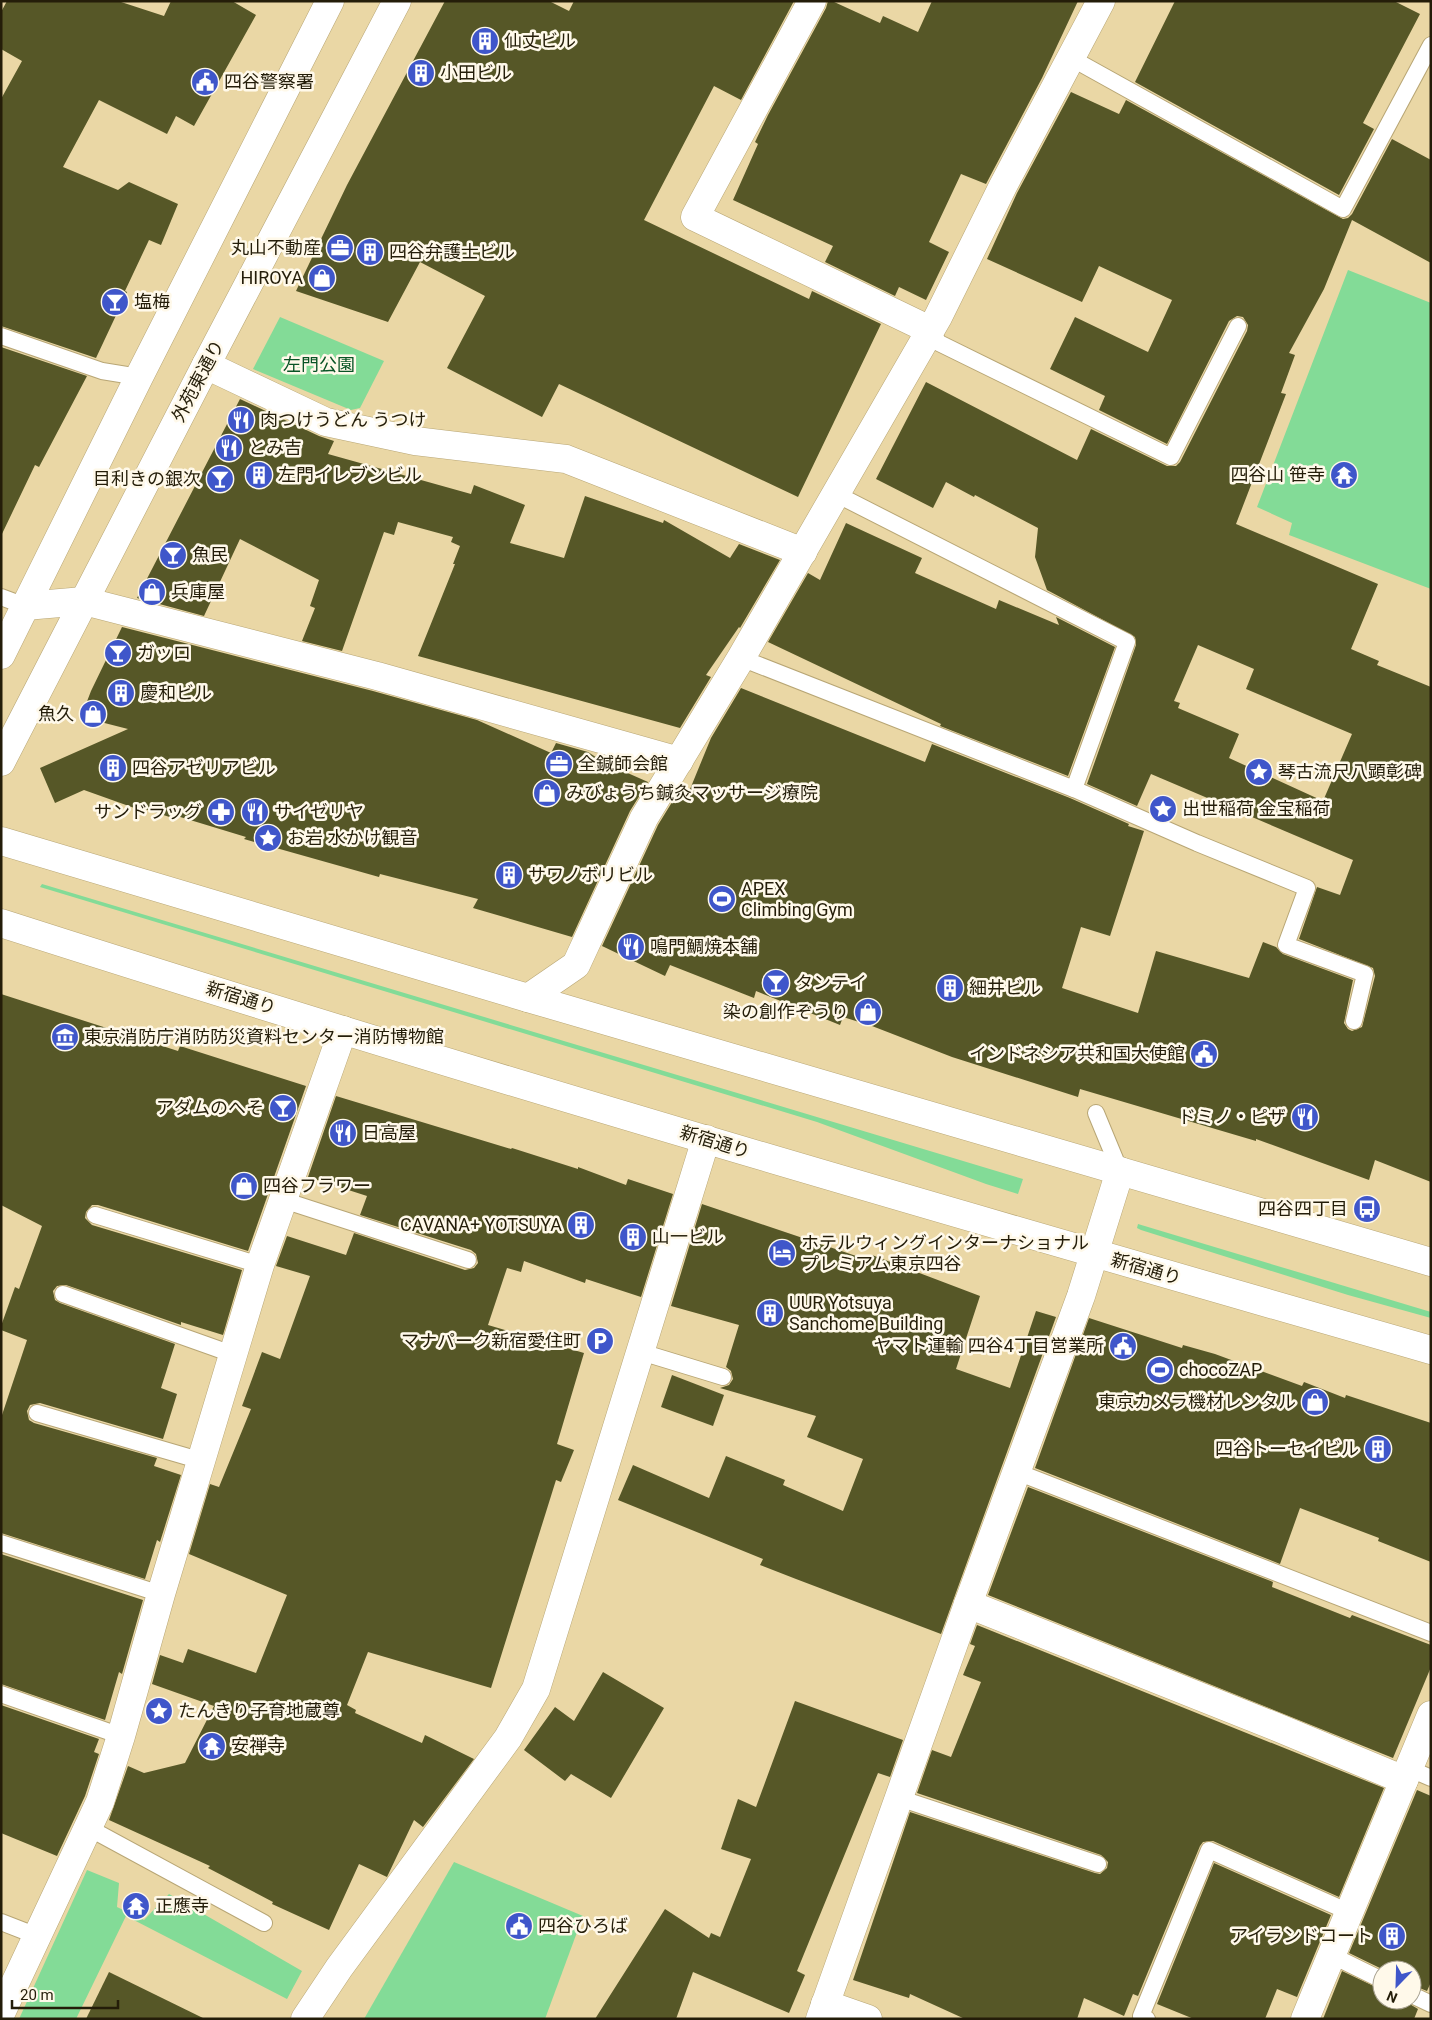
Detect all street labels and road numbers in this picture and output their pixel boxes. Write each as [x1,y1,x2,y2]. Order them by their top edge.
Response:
street label: 外苑東通り [167,336,228,425]
street label: 新宿通り [204,977,279,1018]
street label: 新宿通り [678,1121,753,1162]
street label: 新宿通り [1109,1249,1184,1289]

